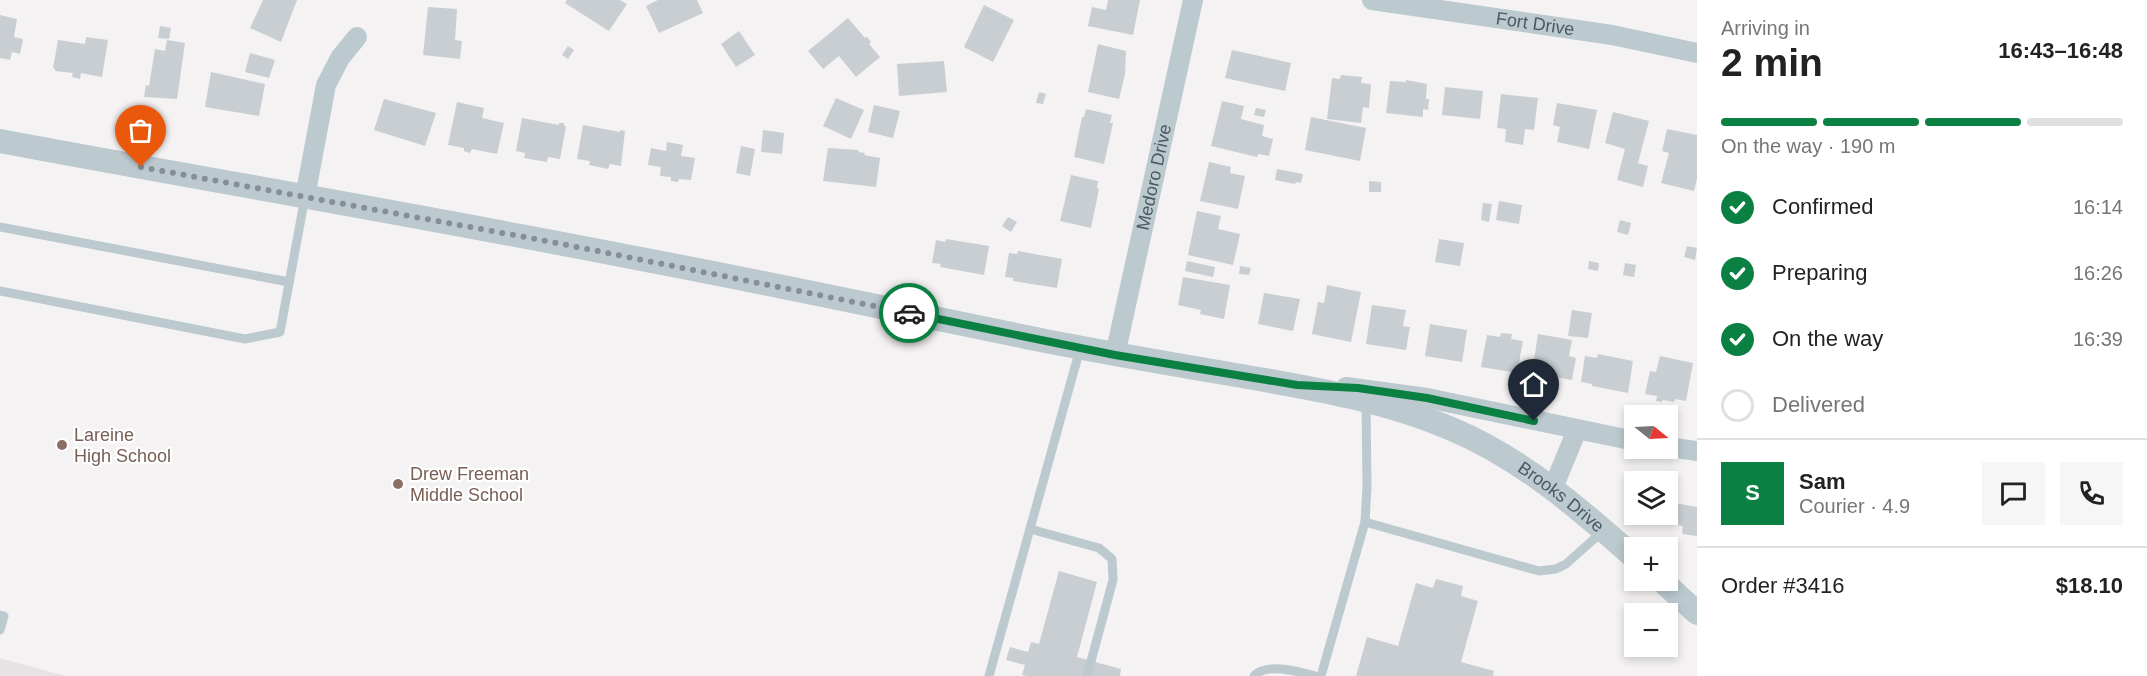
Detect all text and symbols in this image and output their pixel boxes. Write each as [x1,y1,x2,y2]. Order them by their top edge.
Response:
street label: Fort Drive [1495,8,1576,39]
text: Arriving in [1721,17,1810,39]
text: 16:43–16:48 [1998,38,2123,63]
text: 2 min [1721,41,1823,84]
pin [115,105,166,167]
icon: bag [124,114,157,147]
street label: Medoro Drive [1133,122,1175,232]
text: On the way · 190 m [1721,135,1896,157]
icon: check [1721,191,1754,224]
text: Confirmed [1772,194,1873,219]
text: 16:14 [2073,196,2123,218]
icon: check [1721,257,1754,290]
text: Preparing [1772,260,1867,285]
text: 16:26 [2073,262,2123,284]
courier [879,283,939,343]
icon: car [893,297,926,330]
icon: check [1721,323,1754,356]
text: On the way [1772,326,1883,351]
text: 16:39 [2073,328,2123,350]
pin [1508,359,1559,421]
icon: home [1517,368,1550,401]
text: Delivered [1772,392,1865,417]
north arrow [1624,405,1678,459]
map controls [1624,405,1678,657]
place label: Lareine High School [74,425,171,466]
marker: Lareine High School [55,438,69,452]
street label: Brooks Drive [1514,457,1608,536]
button: chat [1982,462,2045,525]
button: phone [2060,462,2123,525]
place label: Drew Freeman Middle School [410,464,529,505]
text: Sam [1799,469,1845,494]
button: layers [1624,471,1678,525]
marker: Drew Freeman Middle School [391,477,405,491]
text: S [1745,480,1760,505]
text: Courier · 4.9 [1799,495,1910,517]
button: + [1624,537,1678,591]
text: Order #3416 [1721,573,1845,598]
text: $18.10 [2056,573,2123,598]
button: − [1624,603,1678,657]

